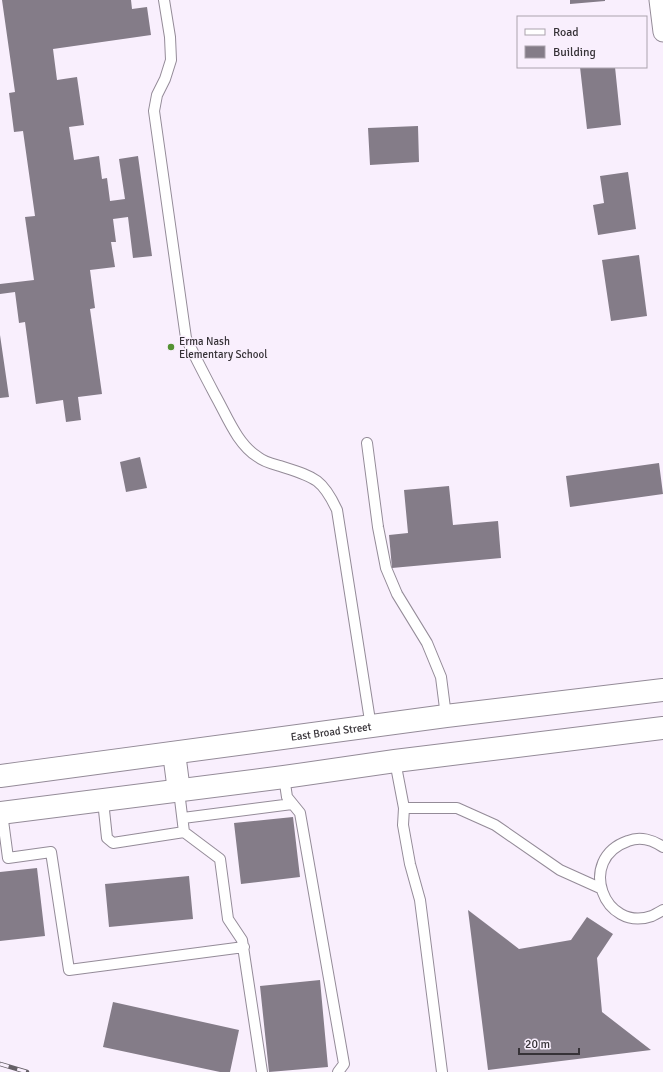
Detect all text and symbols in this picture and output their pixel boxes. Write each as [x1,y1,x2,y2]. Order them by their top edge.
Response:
legend [517,16,647,68]
text: Road [553,25,579,40]
text: Building [553,45,596,60]
place label: Erma Nash Elementary School [179,335,267,361]
marker: Erma Nash Elementary School [166,342,176,352]
street label: East Broad Street [290,720,372,744]
scale bar [519,1030,579,1056]
text: 20 m [525,1037,550,1052]

